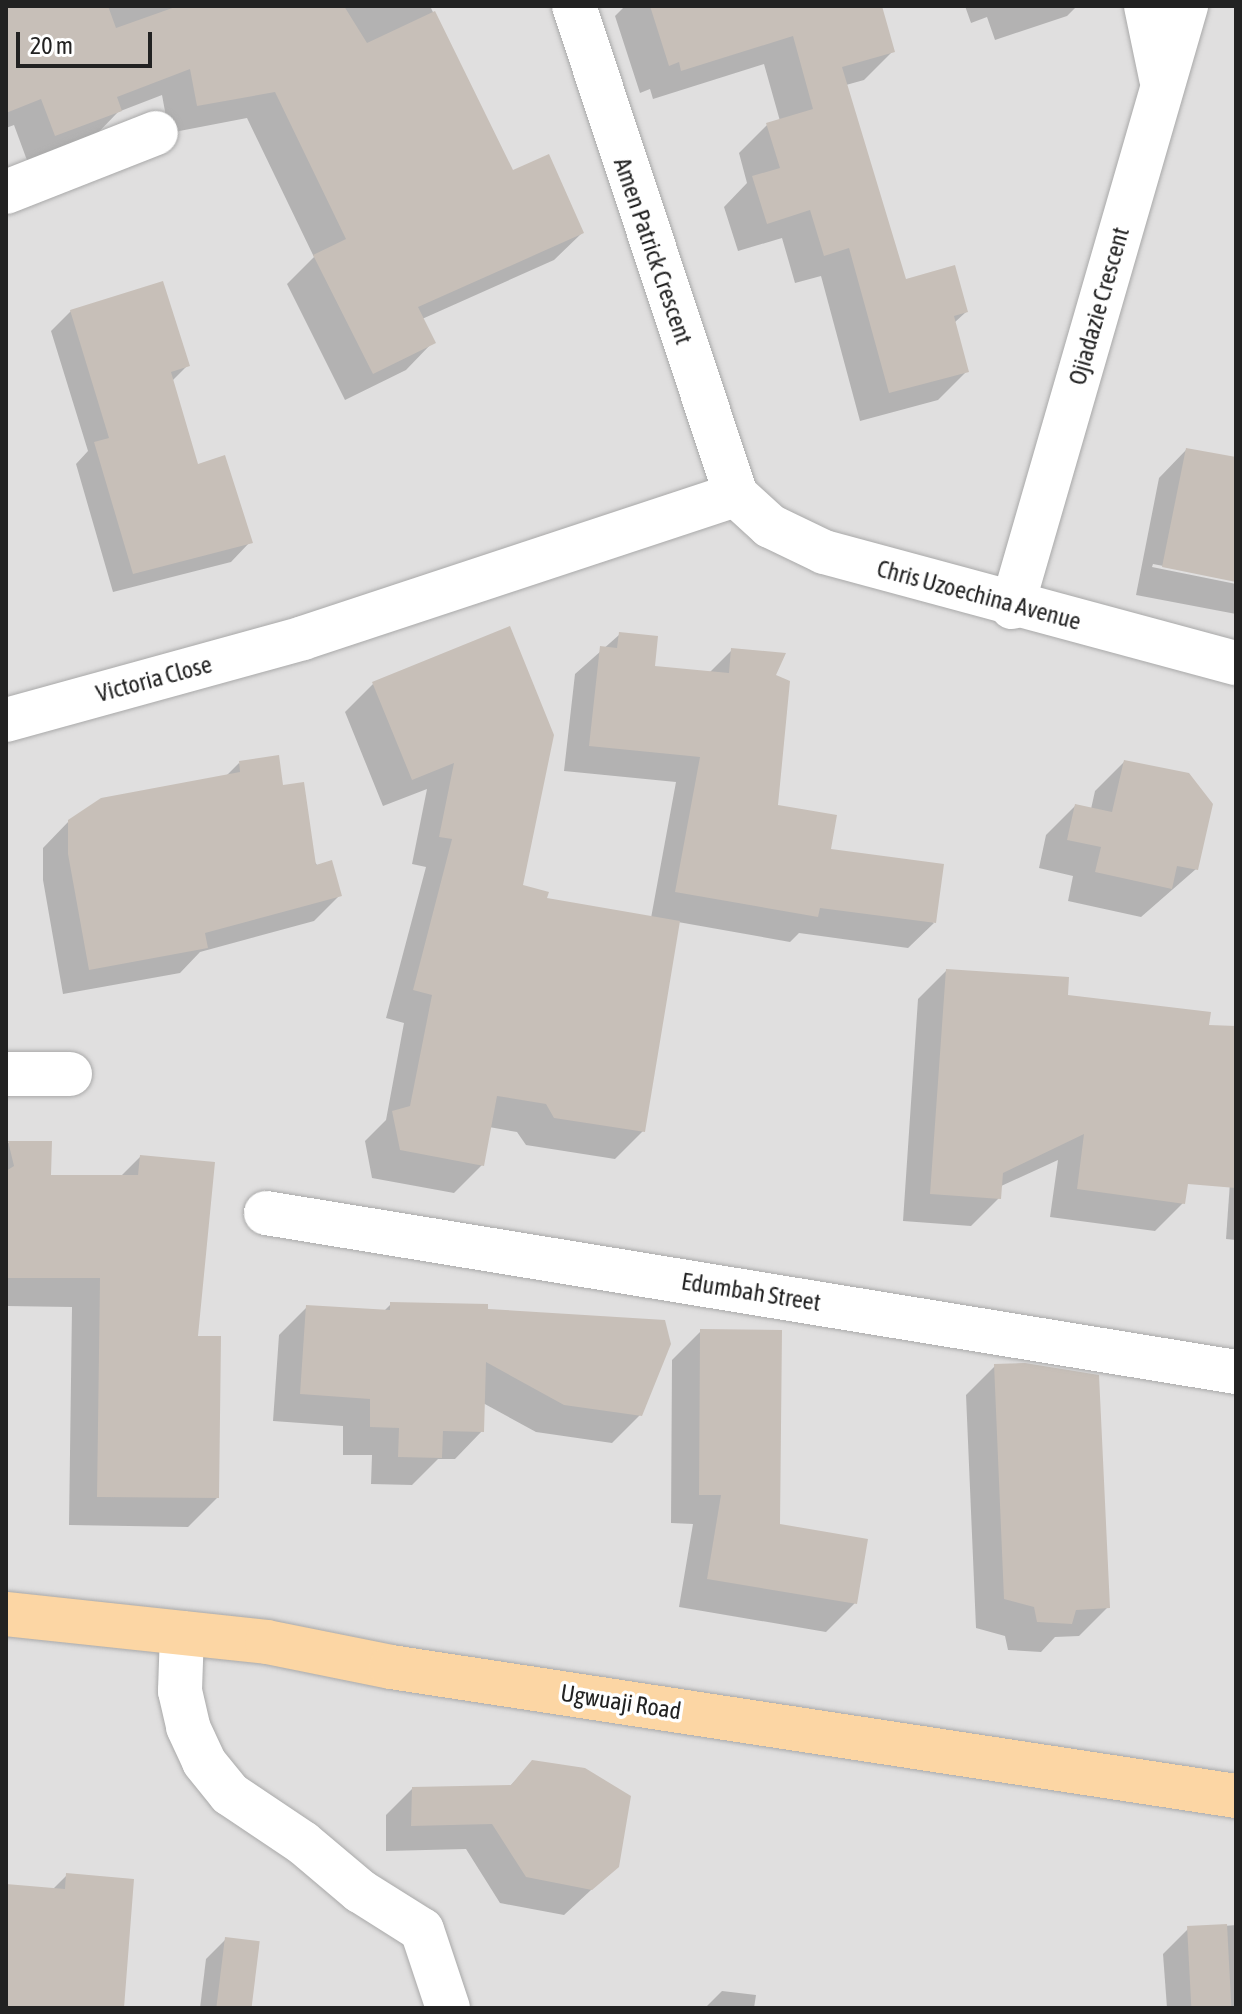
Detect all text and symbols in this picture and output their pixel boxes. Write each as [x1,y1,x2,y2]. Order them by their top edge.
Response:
scale bar [20,16,156,66]
text: 20 m [30,32,73,59]
street label: Amen Patrick Crescent [608,154,698,348]
street label: Ojiadazie Crescent [1063,224,1135,388]
street label: Chris Uzoechina Avenue [874,554,1084,636]
street label: Victoria Close [93,650,215,708]
street label: Edumbah Street [679,1267,823,1317]
street label: Ugwuaji Road [559,1678,683,1726]

